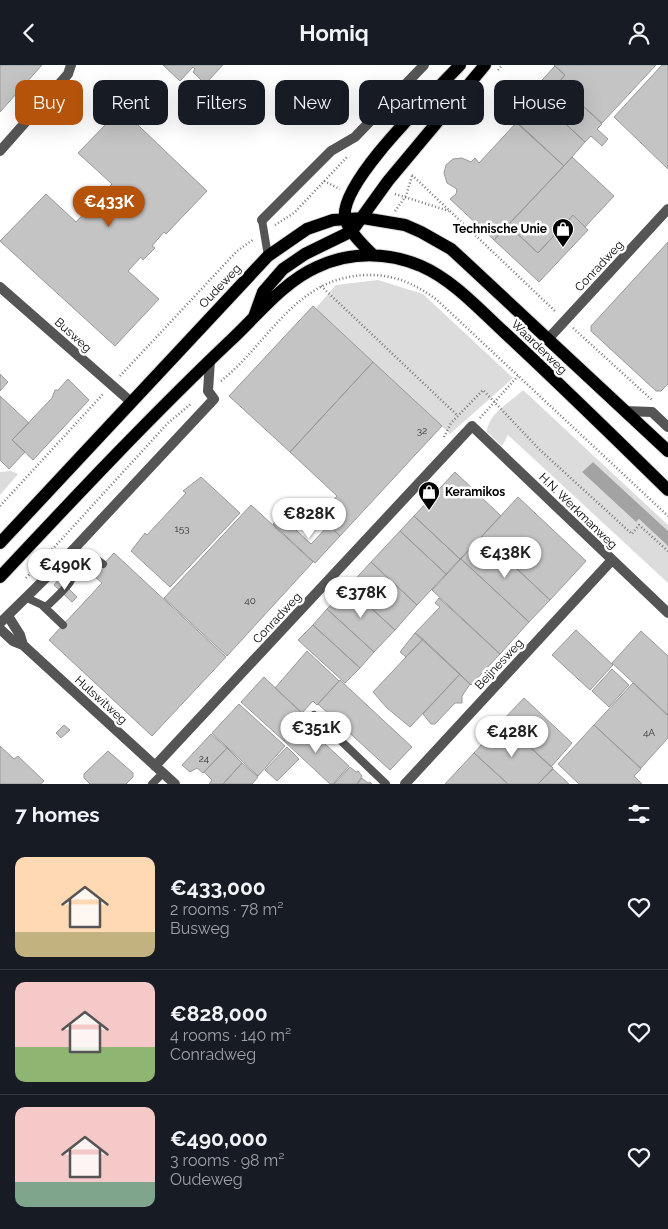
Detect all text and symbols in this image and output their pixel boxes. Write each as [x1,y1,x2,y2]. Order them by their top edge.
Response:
icon: back [15,19,43,47]
icon: person [625,19,653,47]
text: Homiq [299,20,369,46]
chip: Buy [15,80,83,125]
chip: Rent [93,80,168,125]
chip: Filters [178,80,265,125]
chip: New [275,80,349,125]
chip: Apartment [359,80,484,125]
chip: House [494,80,584,125]
pin: €433K [74,185,144,228]
text: €433K [84,192,134,211]
shop icon: Technische Unie [551,217,575,248]
place label: Technische Unie [453,222,547,236]
street label: Conradweg [572,238,626,294]
street label: Oudeweg [196,261,244,311]
street label: Busweg [52,315,94,355]
street label: Waarderweg [508,317,570,377]
house number: 32 [417,425,427,436]
street label: H.N. Werkmanweg [536,470,620,552]
shop icon: Keramikos [417,480,441,511]
place label: Keramikos [445,485,505,499]
pin: €828K [274,497,344,540]
text: €828K [283,504,335,523]
house number: 153 [174,523,190,534]
pin: €438K [470,537,540,579]
text: €438K [479,543,531,562]
pin: €490K [30,549,100,591]
text: €490K [39,555,91,574]
pin: €378K [326,577,396,619]
text: €378K [335,583,387,602]
street label: Conradweg [250,590,304,646]
house number: 40 [244,595,256,606]
street label: Beijnesweg [472,636,526,692]
street label: Hulswitweg [72,673,130,727]
pin: €351K [281,711,351,754]
pin: €428K [477,715,547,758]
text: €351K [291,718,341,737]
text: €428K [486,722,538,741]
house number: 4A [643,727,655,738]
house number: 24 [199,753,210,764]
icon: filters [625,800,653,828]
text: 7 homes [15,802,100,827]
text: €433,000 [170,875,266,900]
icon: home [55,877,115,937]
icon: heart [625,893,653,921]
text: 2 rooms · 78 m² [170,900,283,919]
text: Busweg [170,919,230,938]
text: €828,000 [170,1001,268,1026]
icon: home [55,1002,115,1062]
icon: heart [625,1018,653,1046]
text: 4 rooms · 140 m² [170,1026,291,1045]
text: Conradweg [170,1045,256,1064]
text: €490,000 [170,1126,268,1151]
icon: home [55,1127,115,1187]
icon: heart [625,1143,653,1171]
text: 3 rooms · 98 m² [170,1151,285,1170]
text: Oudeweg [170,1170,243,1189]

